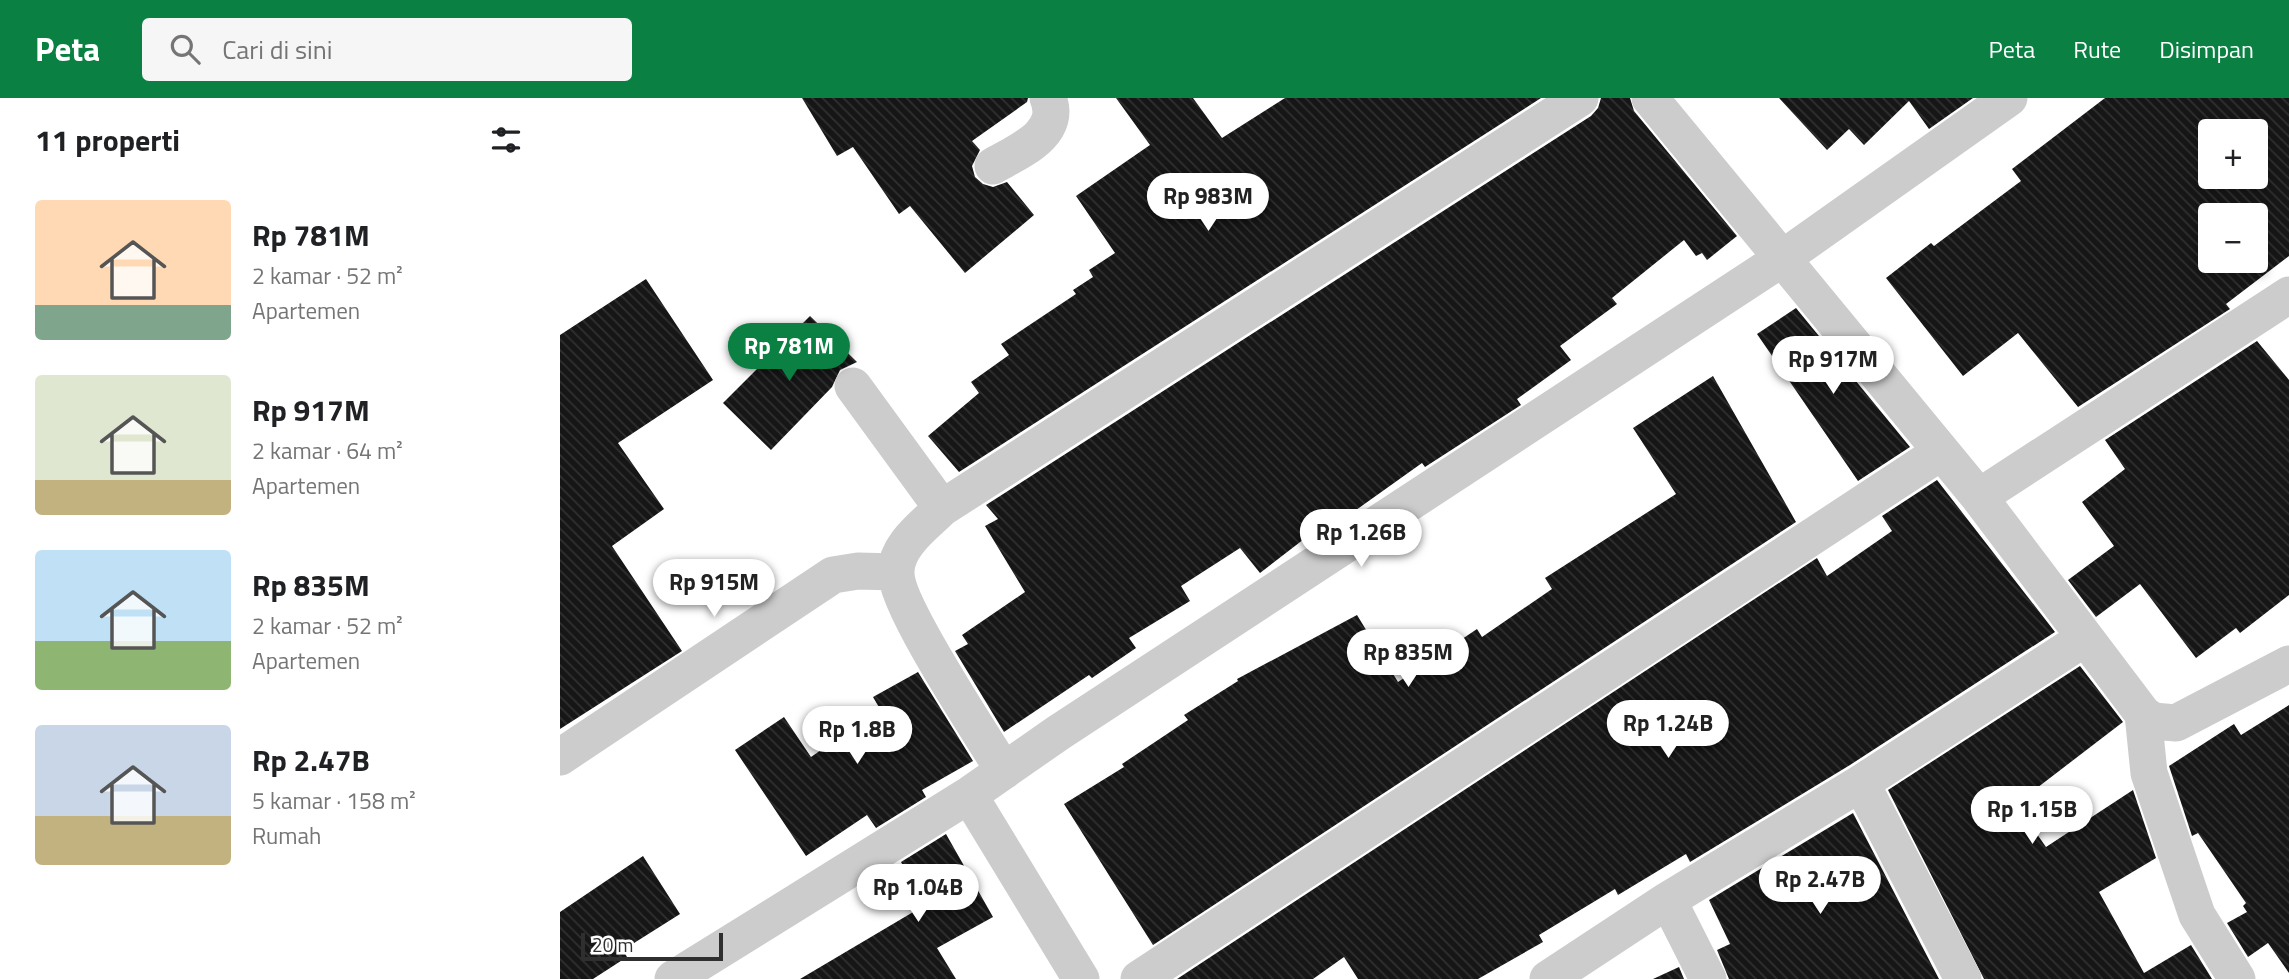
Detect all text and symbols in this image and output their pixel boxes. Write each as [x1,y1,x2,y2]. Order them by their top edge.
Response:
search box [142,18,632,81]
text: Peta [35,24,100,74]
icon: search [166,30,204,68]
text: Cari di sini [222,30,332,69]
text: Peta [1989,31,2035,67]
text: Rute [2073,31,2121,67]
text: Disimpan [2159,31,2254,67]
text: 11 properti [35,117,180,163]
map controls [2198,119,2268,273]
button: + [2198,119,2268,189]
icon: filters [487,121,525,159]
pin: Rp 983M [1143,174,1273,233]
text: Rp 983M [1163,178,1253,213]
button: − [2198,203,2268,273]
text: Rp 781M [252,212,370,258]
icon: home [91,228,175,312]
text: 2 kamar · 52 m² [252,258,403,293]
text: Apartemen [252,293,360,328]
pin: Rp 781M [724,324,854,383]
text: Rp 781M [744,328,834,363]
pin: Rp 917M [1768,336,1898,396]
text: Rp 917M [1788,341,1878,376]
text: Rp 917M [252,387,370,433]
icon: home [91,403,175,487]
text: 2 kamar · 64 m² [252,433,403,468]
text: Apartemen [252,468,360,503]
pin: Rp 1.26B [1289,510,1433,569]
text: Rp 1.26B [1316,514,1406,549]
pin: Rp 915M [649,560,779,619]
text: Rp 835M [252,562,370,608]
text: Rp 915M [669,564,759,599]
icon: home [91,578,175,662]
text: 2 kamar · 52 m² [252,608,403,643]
pin: Rp 835M [1343,630,1473,689]
text: Rp 835M [1363,634,1453,669]
text: Apartemen [252,643,360,678]
pin: Rp 1.24B [1596,700,1740,760]
text: Rp 1.24B [1623,705,1713,740]
pin: Rp 1.8B [792,706,922,766]
text: Rp 1.8B [818,711,896,746]
text: Rp 2.47B [252,737,370,783]
icon: home [91,753,175,837]
text: 5 kamar · 158 m² [252,783,416,818]
pin: Rp 1.15B [1960,786,2104,846]
text: Rp 1.15B [1987,791,2077,826]
text: Rumah [252,818,321,853]
pin: Rp 2.47B [1748,856,1892,916]
text: Rp 2.47B [1775,861,1865,896]
pin: Rp 1.04B [846,864,990,924]
text: Rp 1.04B [873,869,963,904]
scale bar [581,930,723,962]
text: 20 m [592,930,633,959]

